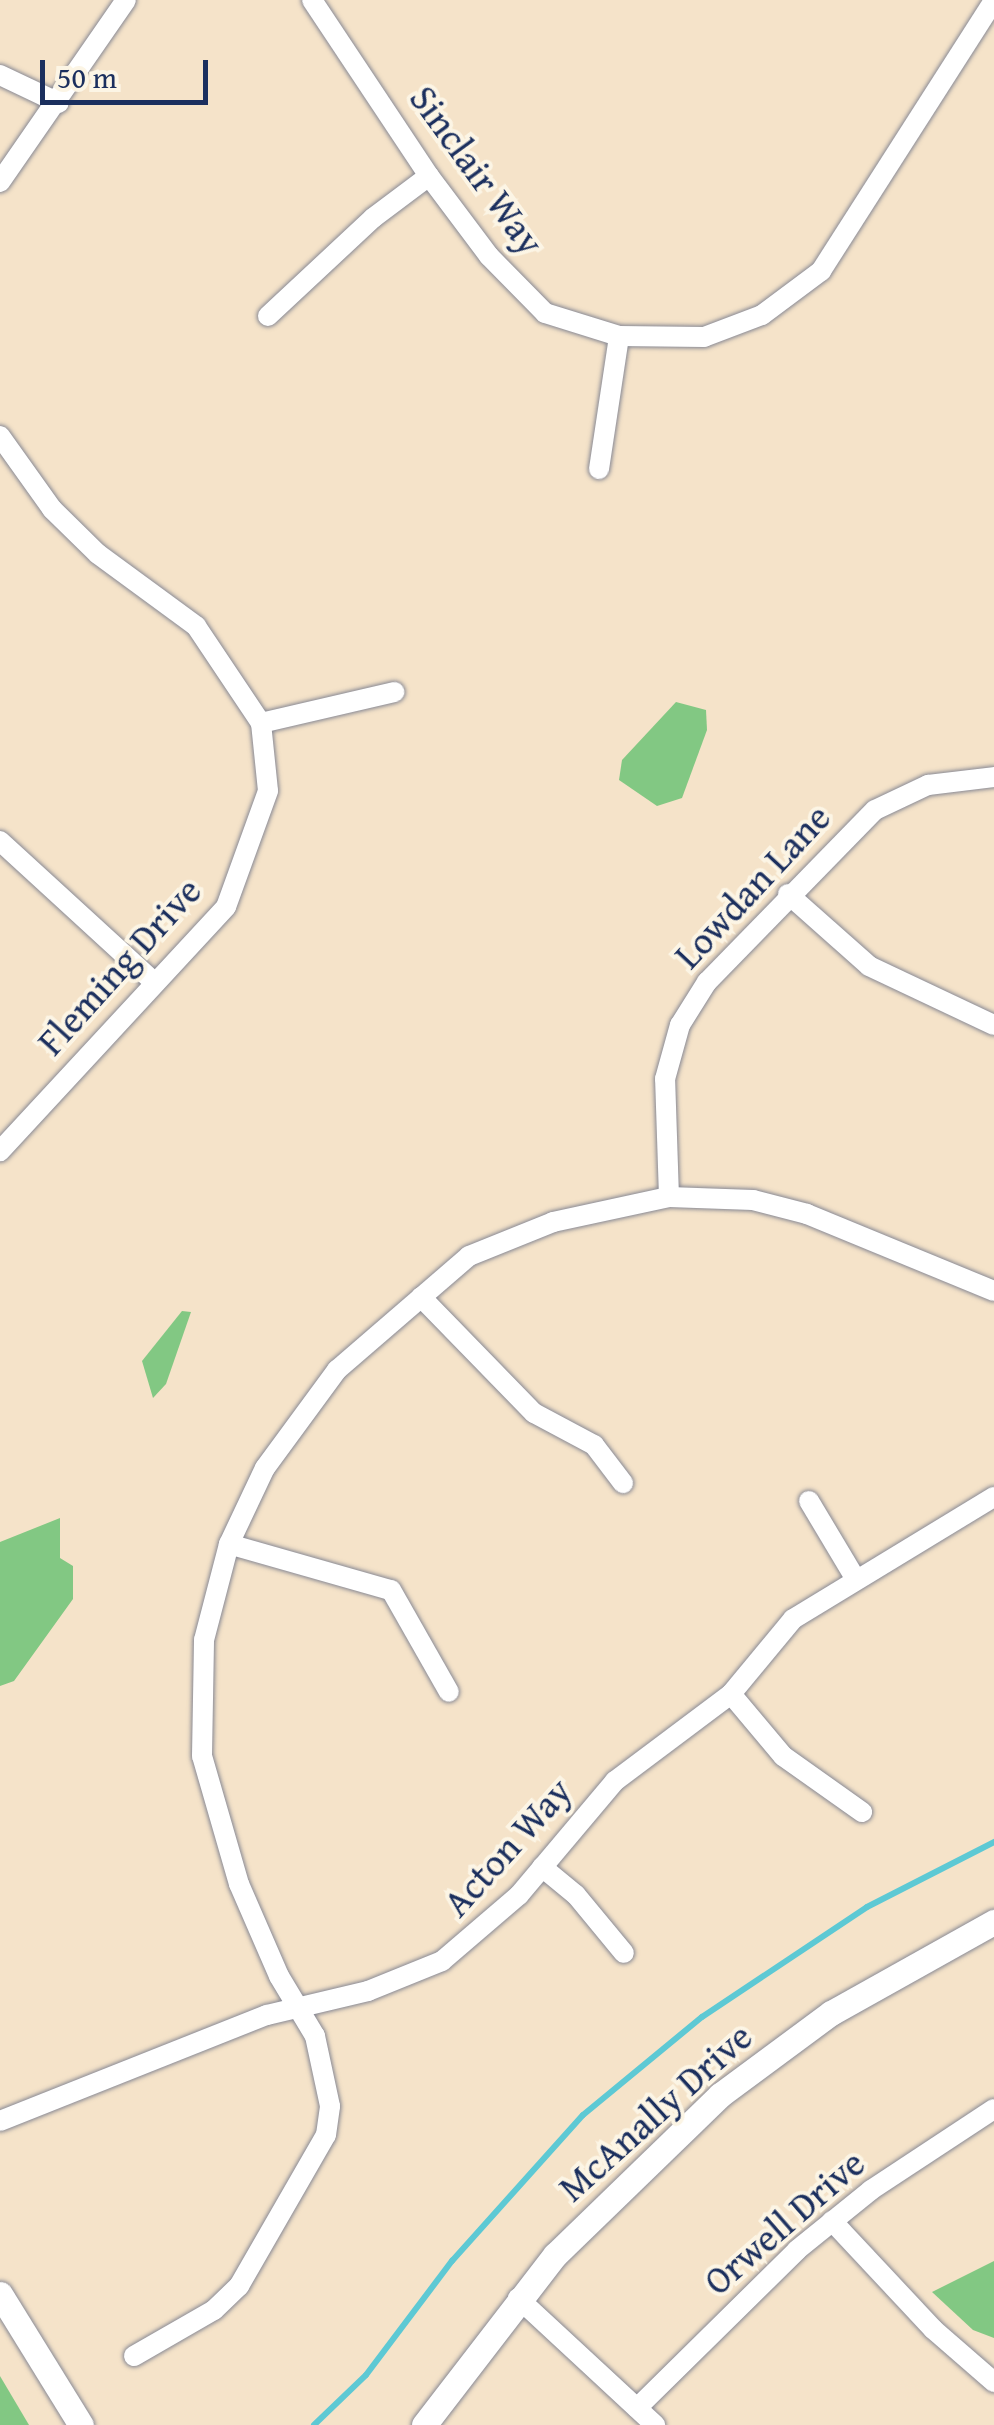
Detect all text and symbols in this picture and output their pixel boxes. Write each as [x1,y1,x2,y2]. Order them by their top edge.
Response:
scale bar [45,40,212,102]
text: 50 m [57,55,117,99]
street label: Sinclair Way [400,77,554,263]
street label: Lowdan Lane [664,794,840,978]
street label: Fleming Drive [28,868,210,1064]
street label: Acton Way [433,1769,581,1925]
street label: McAnally Drive [549,2013,761,2211]
street label: Orwell Drive [694,2140,874,2304]

